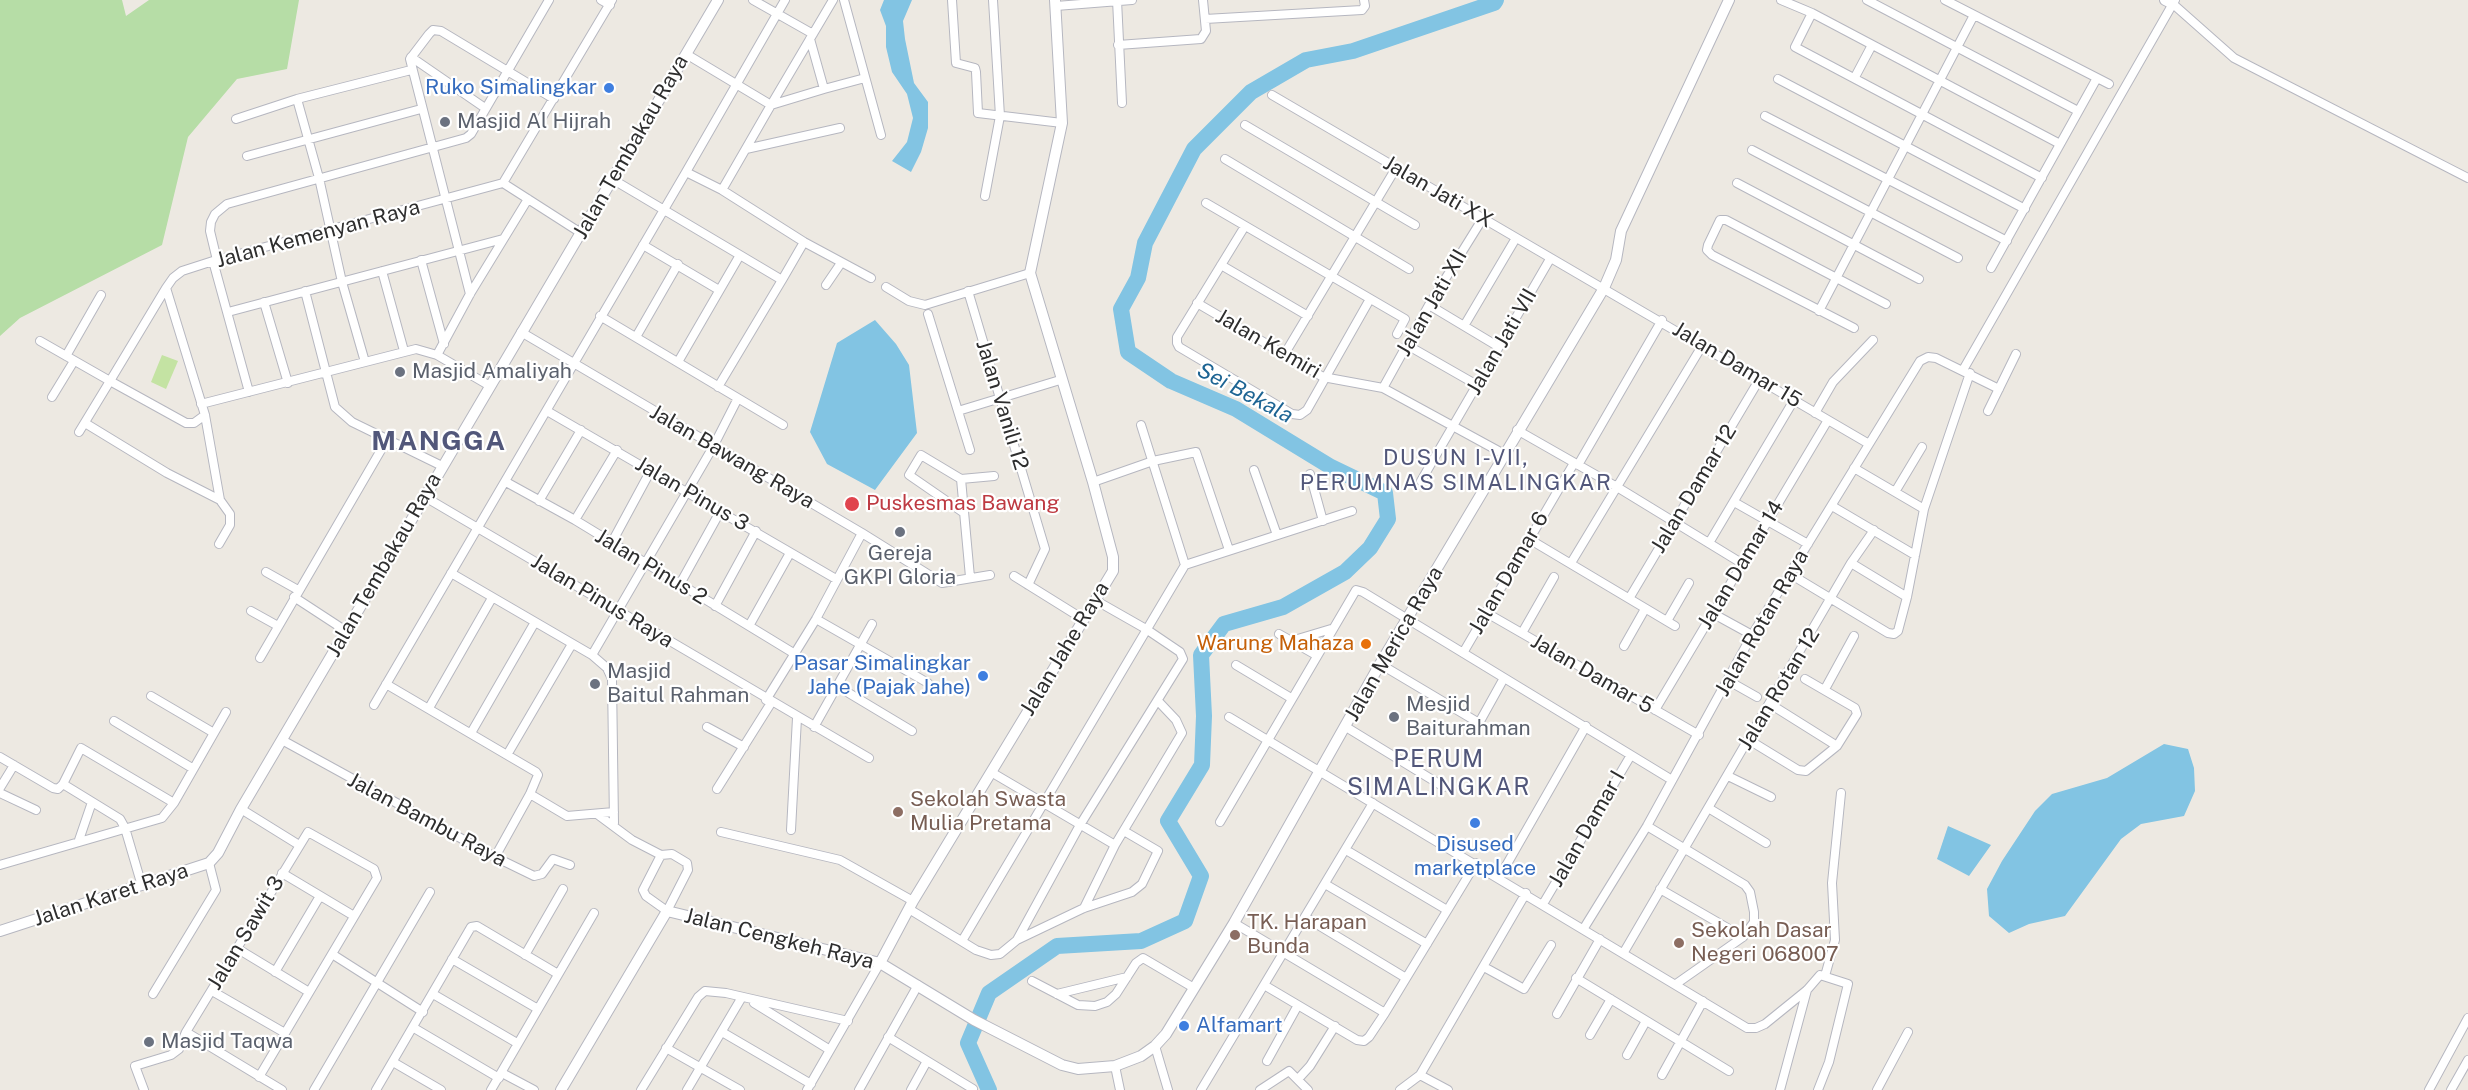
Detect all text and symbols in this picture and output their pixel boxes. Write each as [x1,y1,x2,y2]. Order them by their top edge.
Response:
street label: Jalan Tembakau Raya [568,51,694,243]
place label: Ruko Simalingkar [425,75,597,101]
marker: Ruko Simalingkar [602,81,616,95]
place label: Masjid Al Hijrah [457,109,611,135]
marker: Masjid Al Hijrah [438,115,452,129]
street label: Jalan Jati XX [1379,150,1497,234]
street label: Jalan Kemenyan Raya [213,195,423,273]
street label: Jalan Jati XII [1391,245,1473,361]
street label: Jalan Jati VII [1461,284,1543,400]
street label: Jalan Kemiri [1211,304,1325,384]
street label: Jalan Damar 15 [1668,317,1806,413]
street label: Jalan Vanili 12 [970,337,1034,473]
water label: Sei Bekala [1193,357,1297,429]
place label: Masjid Amaliyah [412,359,572,385]
marker: Masjid Amaliyah [393,365,407,379]
street label: Jalan Bawang Raya [645,400,819,514]
street label: Jalan Damar 12 [1646,420,1742,558]
district label: MANGGA [371,426,507,458]
district label: DUSUN I-VII, PERUMNAS SIMALINGKAR [1300,445,1612,496]
street label: Jalan Pinus 3 [631,451,753,537]
street label: Jalan Tembakau Raya [321,469,447,661]
place label: Puskesmas Bawang [866,491,1060,517]
marker: Puskesmas Bawang [843,495,861,513]
street label: Jalan Damar 14 [1693,496,1789,634]
street label: Jalan Damar 6 [1464,507,1554,639]
street label: Jalan Pinus 2 [590,524,712,610]
marker: Gereja GKPI Gloria [893,525,907,539]
place label: Gereja GKPI Gloria [844,541,956,591]
street label: Jalan Rotan Raya [1710,545,1814,701]
street label: Jalan Pinus Raya [526,549,678,653]
street label: Jalan Merica Raya [1339,562,1449,726]
street label: Jalan Jahe Raya [1015,578,1115,720]
street label: Jalan Rotan 12 [1733,623,1825,755]
street label: Jalan Damar 5 [1526,629,1658,719]
place label: Warung Mahaza [1197,631,1354,657]
marker: Warung Mahaza [1359,637,1373,651]
place label: Pasar Simalingkar Jahe (Pajak Jahe) [793,651,971,701]
place label: Masjid Baitul Rahman [607,659,749,709]
marker: Pasar Simalingkar Jahe (Pajak Jahe) [976,669,990,683]
marker: Masjid Baitul Rahman [588,677,602,691]
place label: Mesjid Baiturahman [1406,692,1531,742]
marker: Mesjid Baiturahman [1387,710,1401,724]
district label: PERUM SIMALINGKAR [1347,746,1531,802]
street label: Jalan Damar I [1544,766,1630,892]
street label: Jalan Bambu Raya [343,767,511,873]
place label: Sekolah Swasta Mulia Pretama [910,787,1066,837]
marker: Sekolah Swasta Mulia Pretama [891,805,905,819]
marker: Disused marketplace [1468,816,1482,830]
place label: Disused marketplace [1414,832,1536,882]
street label: Jalan Karet Raya [30,858,192,932]
street label: Jalan Sawit 3 [202,872,290,994]
street label: Jalan Cengkeh Raya [682,903,876,975]
place label: TK. Harapan Bunda [1247,910,1367,960]
place label: Sekolah Dasar Negeri 068007 [1691,918,1839,968]
marker: TK. Harapan Bunda [1228,928,1242,942]
marker: Sekolah Dasar Negeri 068007 [1672,936,1686,950]
place label: Alfamart [1196,1013,1283,1039]
marker: Alfamart [1177,1019,1191,1033]
place label: Masjid Taqwa [161,1029,293,1055]
marker: Masjid Taqwa [142,1035,156,1049]

